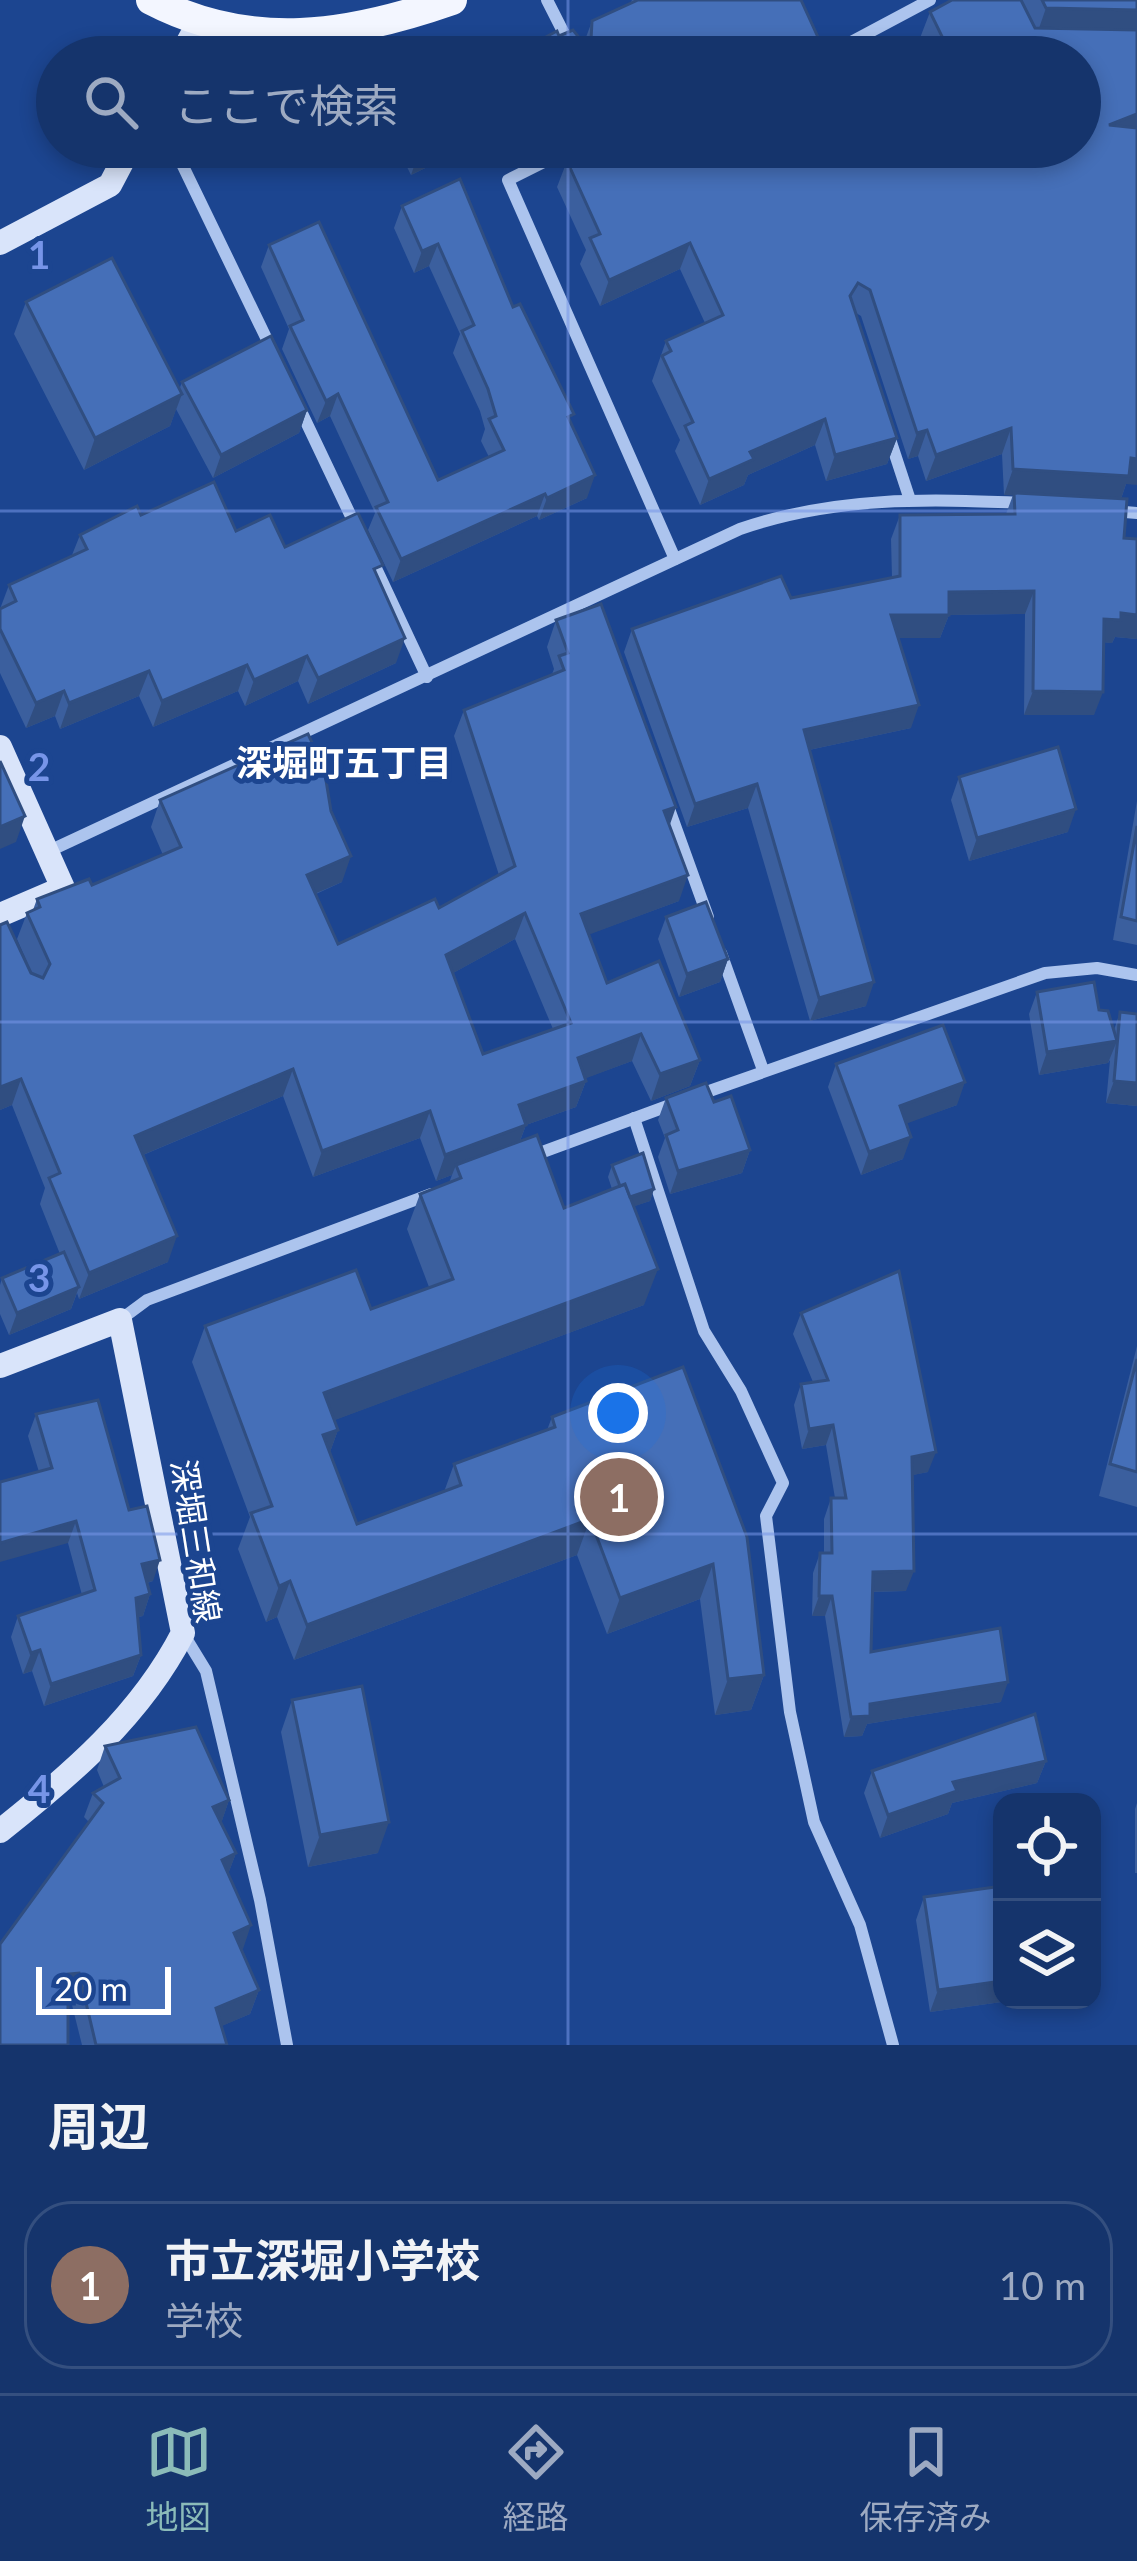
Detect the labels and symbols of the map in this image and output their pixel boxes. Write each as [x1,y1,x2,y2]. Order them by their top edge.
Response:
text: 1 [28,231,50,277]
district label: 深堀町五丁目 [236,740,452,784]
text: 2 [28,743,50,789]
text: 3 [28,1254,50,1300]
your location [588,1383,648,1443]
pin: 1 [580,1452,658,1542]
street label: 深堀三和線 [164,1456,230,1625]
text: 4 [28,1765,50,1811]
scale bar [36,1961,171,2014]

